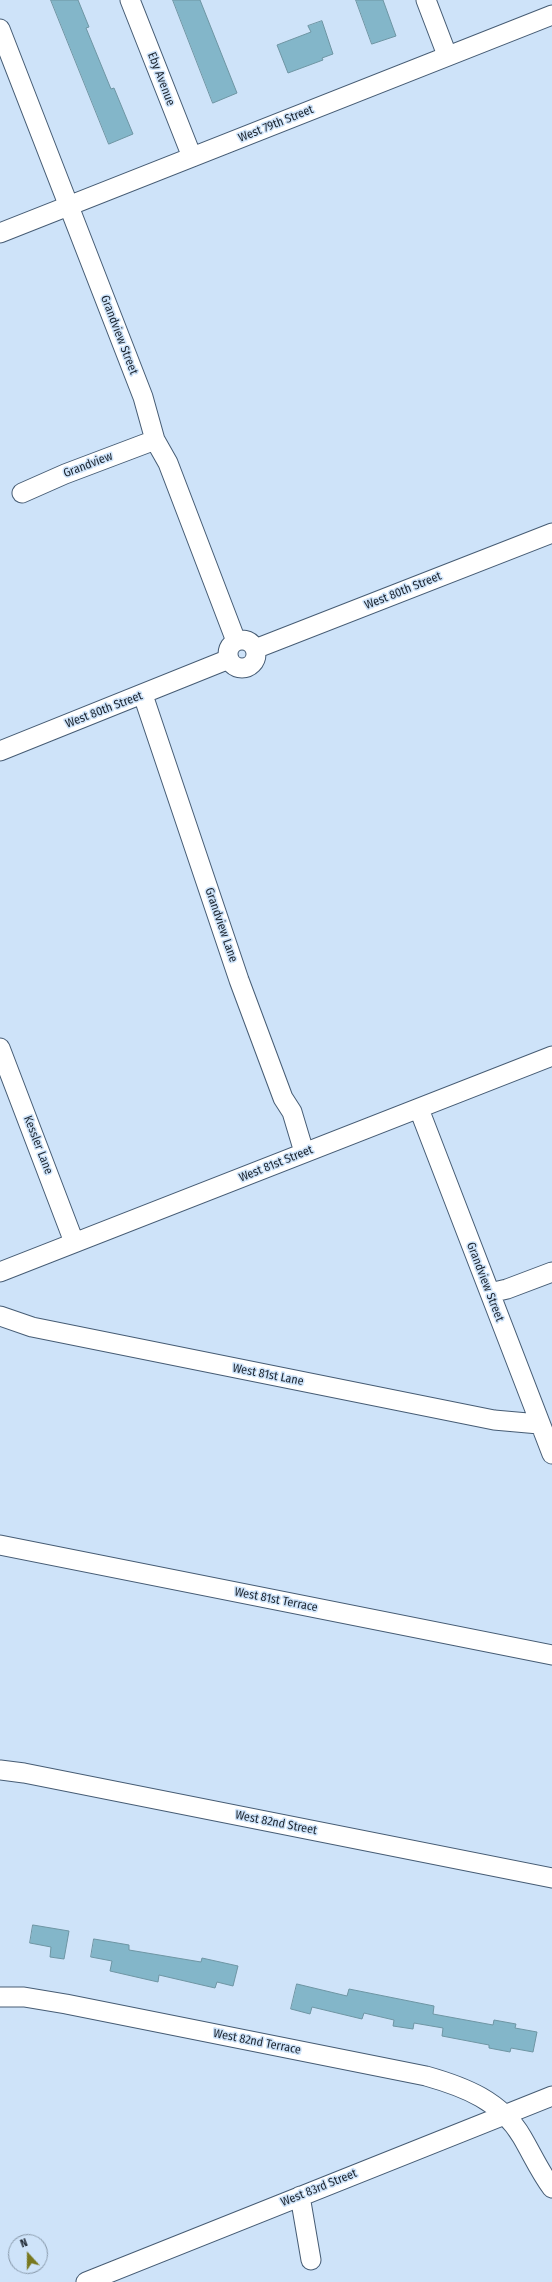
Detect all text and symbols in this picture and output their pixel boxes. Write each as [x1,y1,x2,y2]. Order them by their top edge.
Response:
street label: Eby Avenue [144,50,178,108]
street label: West 79th Street [236,102,316,146]
street label: Grandview Street [97,293,141,377]
street label: Grandview [61,449,115,481]
street label: West 80th Street [363,569,443,613]
street label: West 80th Street [63,689,145,731]
street label: Grandview Lane [202,886,240,964]
street label: Kessler Lane [20,1114,56,1176]
street label: West 81st Street [237,1143,315,1185]
street label: Grandview Street [463,1240,507,1324]
street label: West 81st Lane [231,1361,305,1389]
street label: West 81st Terrace [233,1585,319,1615]
street label: West 82nd Street [234,1808,318,1838]
street label: West 82nd Terrace [212,2026,302,2058]
street label: West 83rd Street [279,2166,359,2210]
north arrow [8,2234,48,2274]
text: N [18,2236,29,2251]

